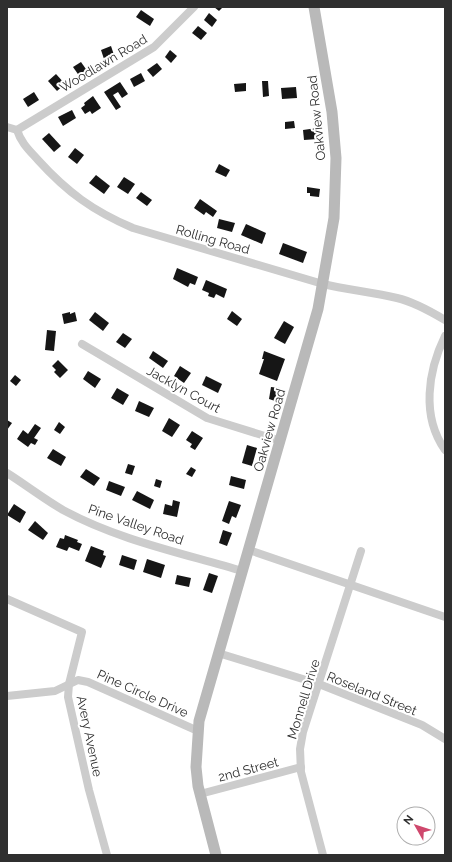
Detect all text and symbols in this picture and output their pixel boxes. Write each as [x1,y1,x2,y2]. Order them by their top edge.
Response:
street label: Woodlawn Road [57,31,150,95]
street label: Oakview Road [305,75,328,161]
street label: Rolling Road [174,222,251,257]
street label: Jacklyn Court [144,363,224,416]
street label: Oakview Road [250,387,288,473]
street label: Pine Valley Road [86,501,186,548]
street label: Monnell Drive [284,657,323,741]
street label: Pine Circle Drive [95,667,191,720]
street label: Roseland Street [325,669,420,719]
street label: Avery Avenue [74,694,105,778]
street label: 2nd Street [216,754,281,785]
north arrow [396,806,436,846]
text: N [401,813,416,827]

